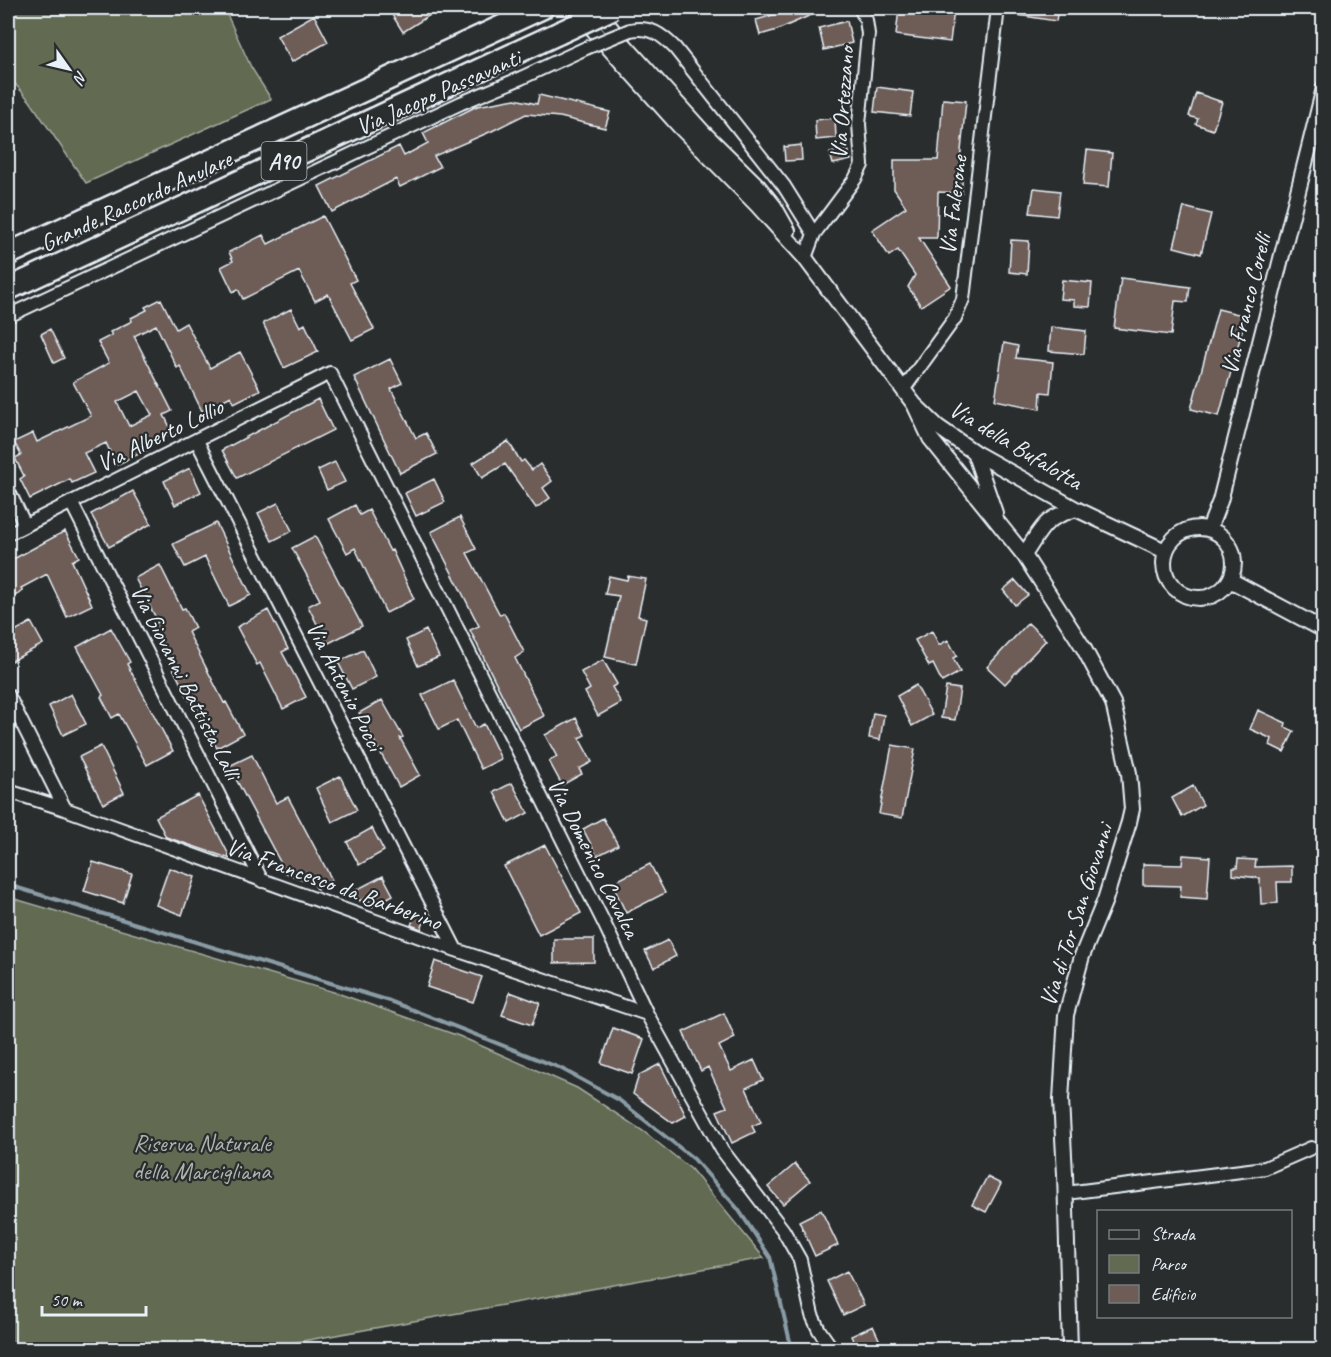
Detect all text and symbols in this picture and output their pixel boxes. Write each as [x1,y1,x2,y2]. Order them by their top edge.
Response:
north arrow [39,39,99,99]
street label: Via Jacopo Passavanti [351,41,528,142]
street label: Via Ortezzano [823,43,861,160]
text: N [68,67,92,89]
road number: A90 [262,142,306,180]
street label: Grande Raccordo Anulare [36,143,238,258]
street label: Via Falerone [932,152,974,256]
street label: Via Franco Corelli [1214,228,1279,377]
street label: Via Alberto Lollio [92,391,229,478]
street label: Via della Bufalotta [944,394,1089,497]
street label: Via Giovanni Battista Lalli [124,580,249,787]
street label: Via Antonio Pucci [300,616,392,758]
street label: Via Domenico Cavalca [541,773,648,945]
street label: Via di Tor San Giovanni [1032,817,1121,1010]
street label: Via Francesco da Barberino [222,831,447,937]
park label: Riserva Naturale della Marcigliana [133,1128,273,1186]
legend [1097,1210,1292,1318]
text: Strada [1151,1223,1196,1245]
text: Parco [1151,1253,1187,1275]
scale bar [42,1279,146,1317]
text: Edificio [1151,1283,1197,1305]
text: 50 m [51,1289,84,1311]

